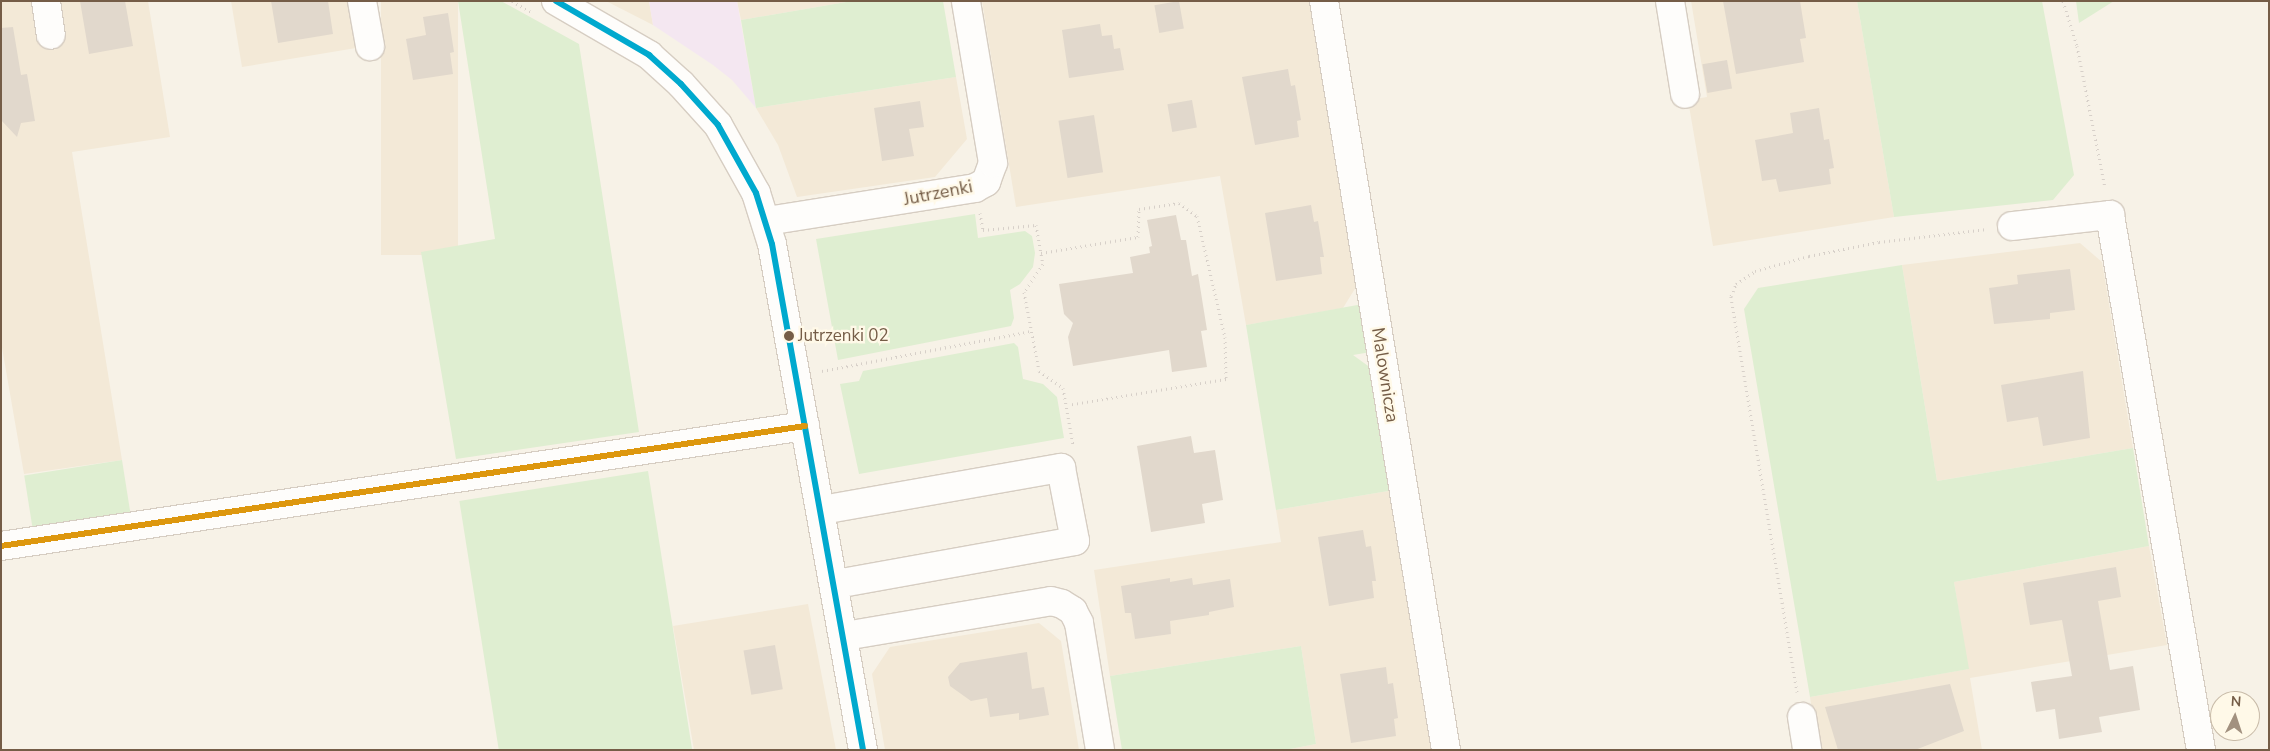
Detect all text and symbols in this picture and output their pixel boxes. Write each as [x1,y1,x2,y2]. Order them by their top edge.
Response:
street label: Jutrzenki [902,176,974,210]
place label: Jutrzenki 02 [798,326,889,346]
street label: Malownicza [1367,326,1403,424]
marker: Jutrzenki 02 [784,331,794,341]
north arrow [2210,691,2260,741]
text: N [2230,692,2242,711]

